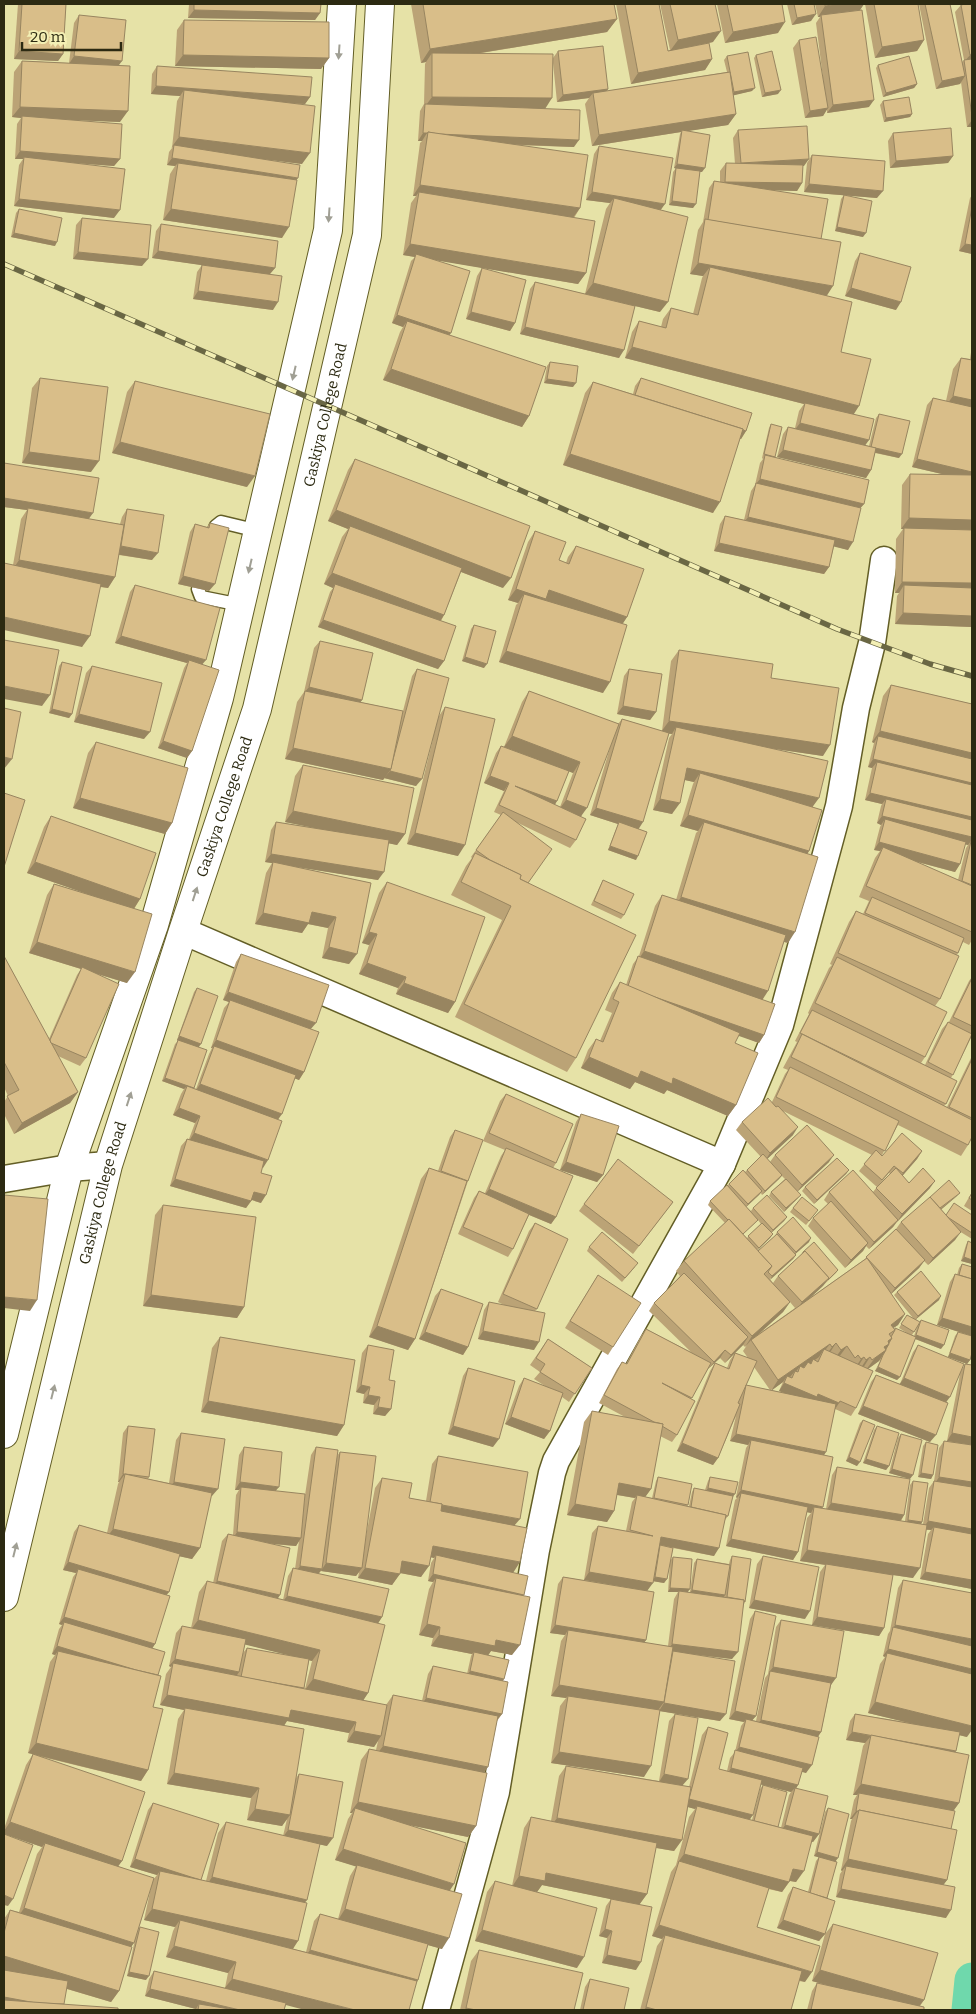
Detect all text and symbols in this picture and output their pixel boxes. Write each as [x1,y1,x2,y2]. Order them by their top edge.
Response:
scale bar [22,20,121,52]
text: 20 m [30,28,66,46]
one-way arrow [335,45,343,61]
one-way arrow [324,207,332,223]
street label: Gaskiya College Road [300,341,351,489]
one-way arrow [290,366,298,381]
one-way arrow [246,558,254,573]
street label: Gaskiya College Road [193,734,256,879]
one-way arrow [192,887,199,902]
one-way arrow [126,1091,134,1106]
street label: Gaskiya College Road [75,1119,130,1266]
one-way arrow [50,1384,58,1399]
one-way arrow [11,1542,19,1557]

